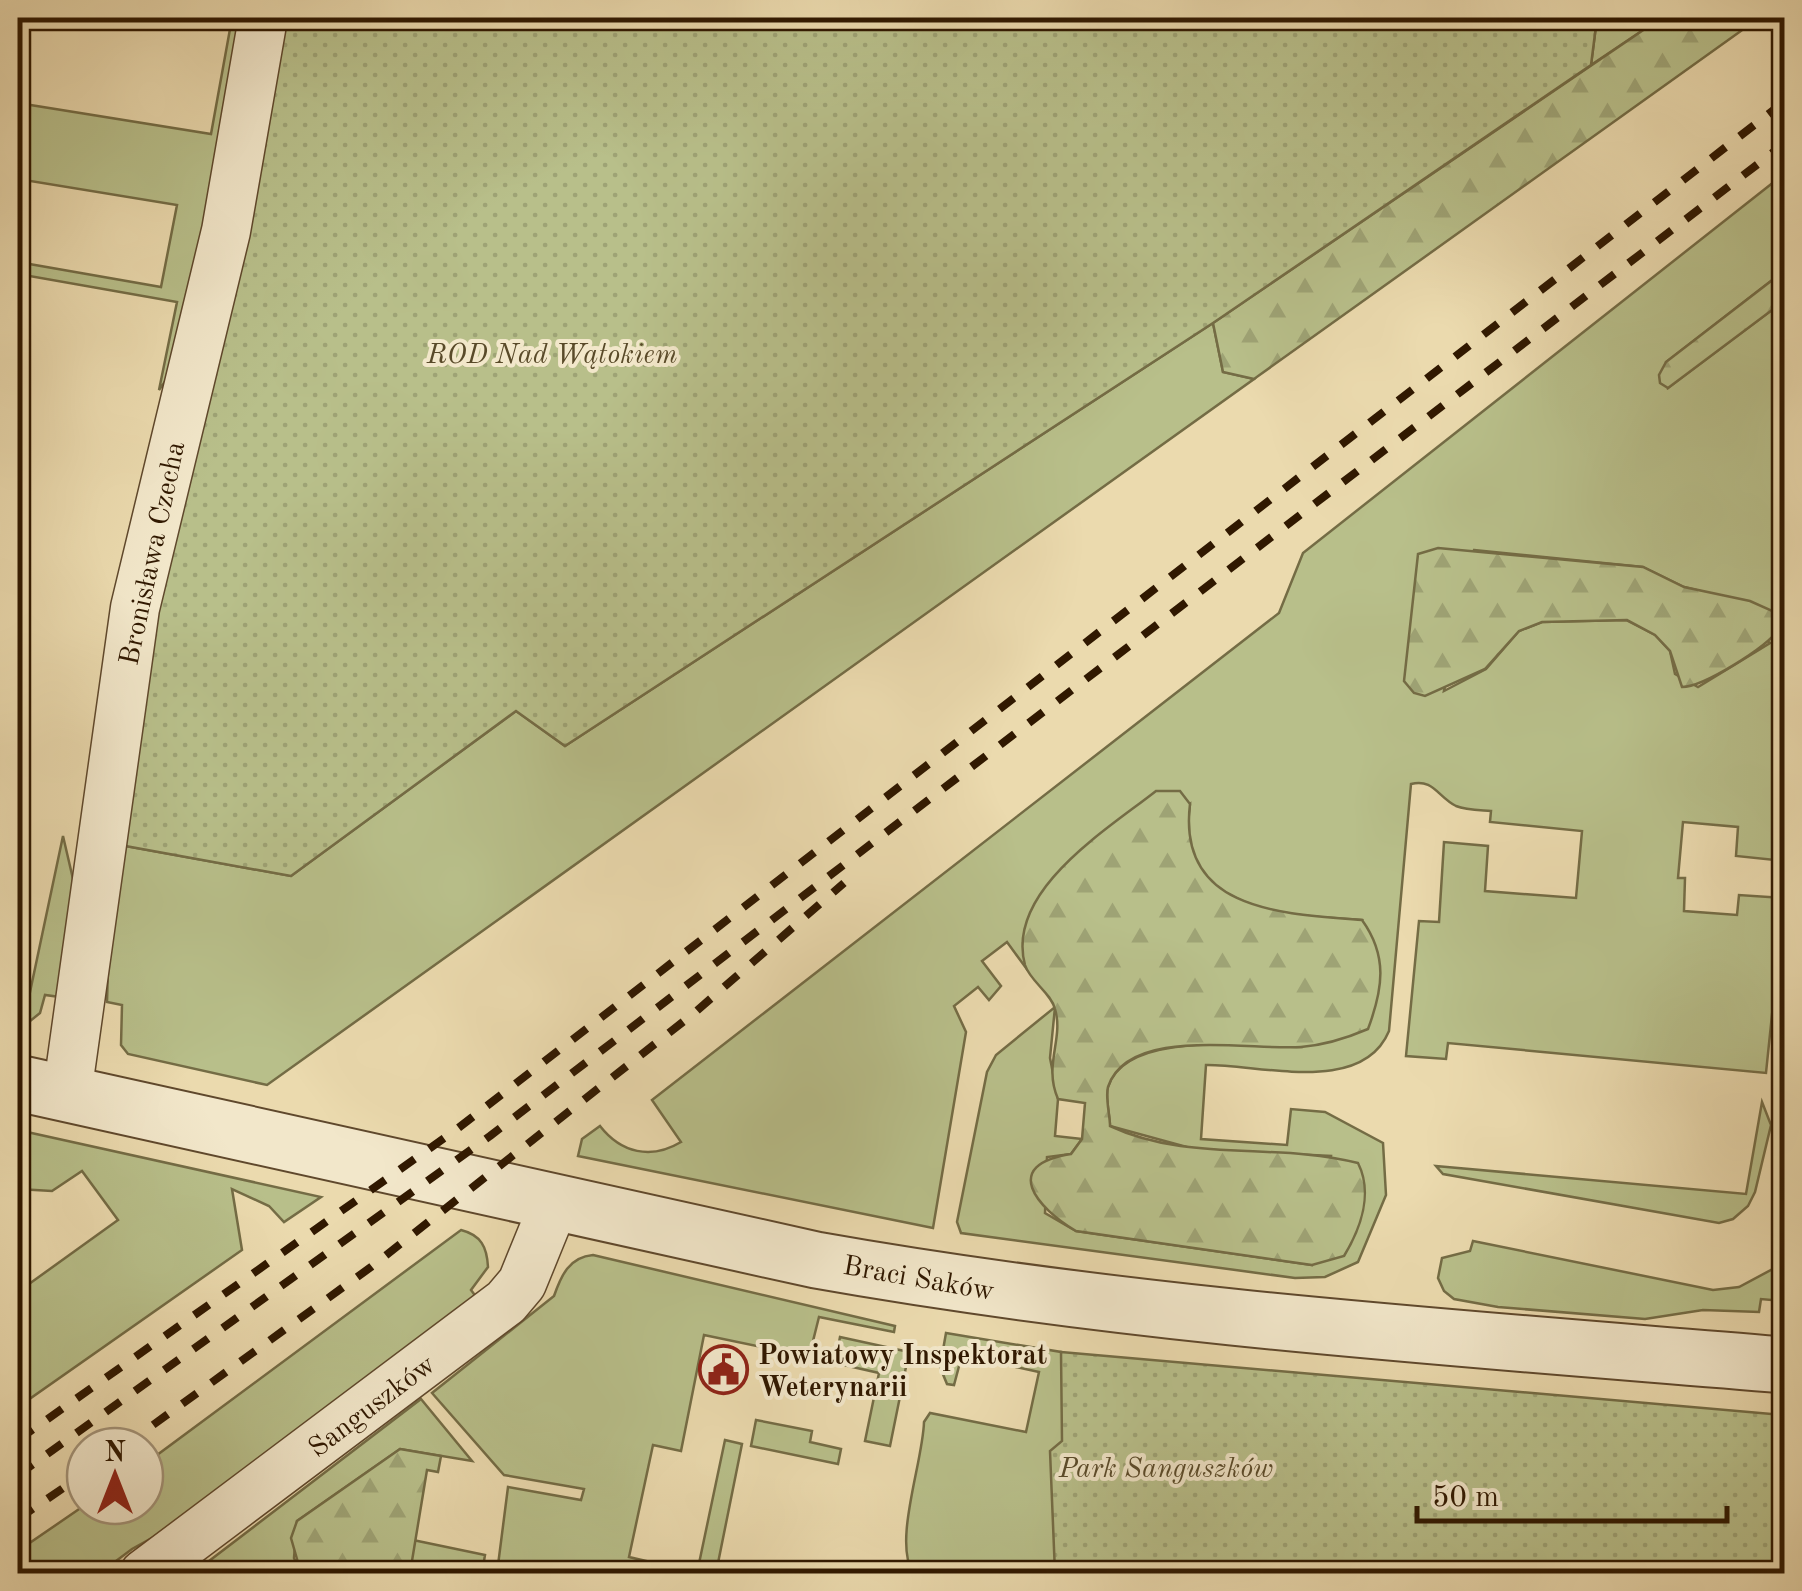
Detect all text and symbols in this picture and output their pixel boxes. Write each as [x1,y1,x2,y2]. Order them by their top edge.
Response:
park label: ROD Nad Wątokiem [426,342,677,370]
street label: Bronisława Czecha [117,439,191,668]
street label: Braci Saków [841,1253,997,1307]
place label: Powiatowy Inspektorat Weterynarii [758,1343,1047,1403]
public building icon: Powiatowy Inspektorat Weterynarii [697,1344,749,1396]
street label: Sanguszków [304,1351,442,1464]
north arrow [65,1426,165,1526]
text: N [104,1440,126,1468]
park label: Park Sanguszków [1058,1456,1273,1484]
scale bar [1417,1461,1727,1523]
text: 50 m [1432,1483,1499,1513]

